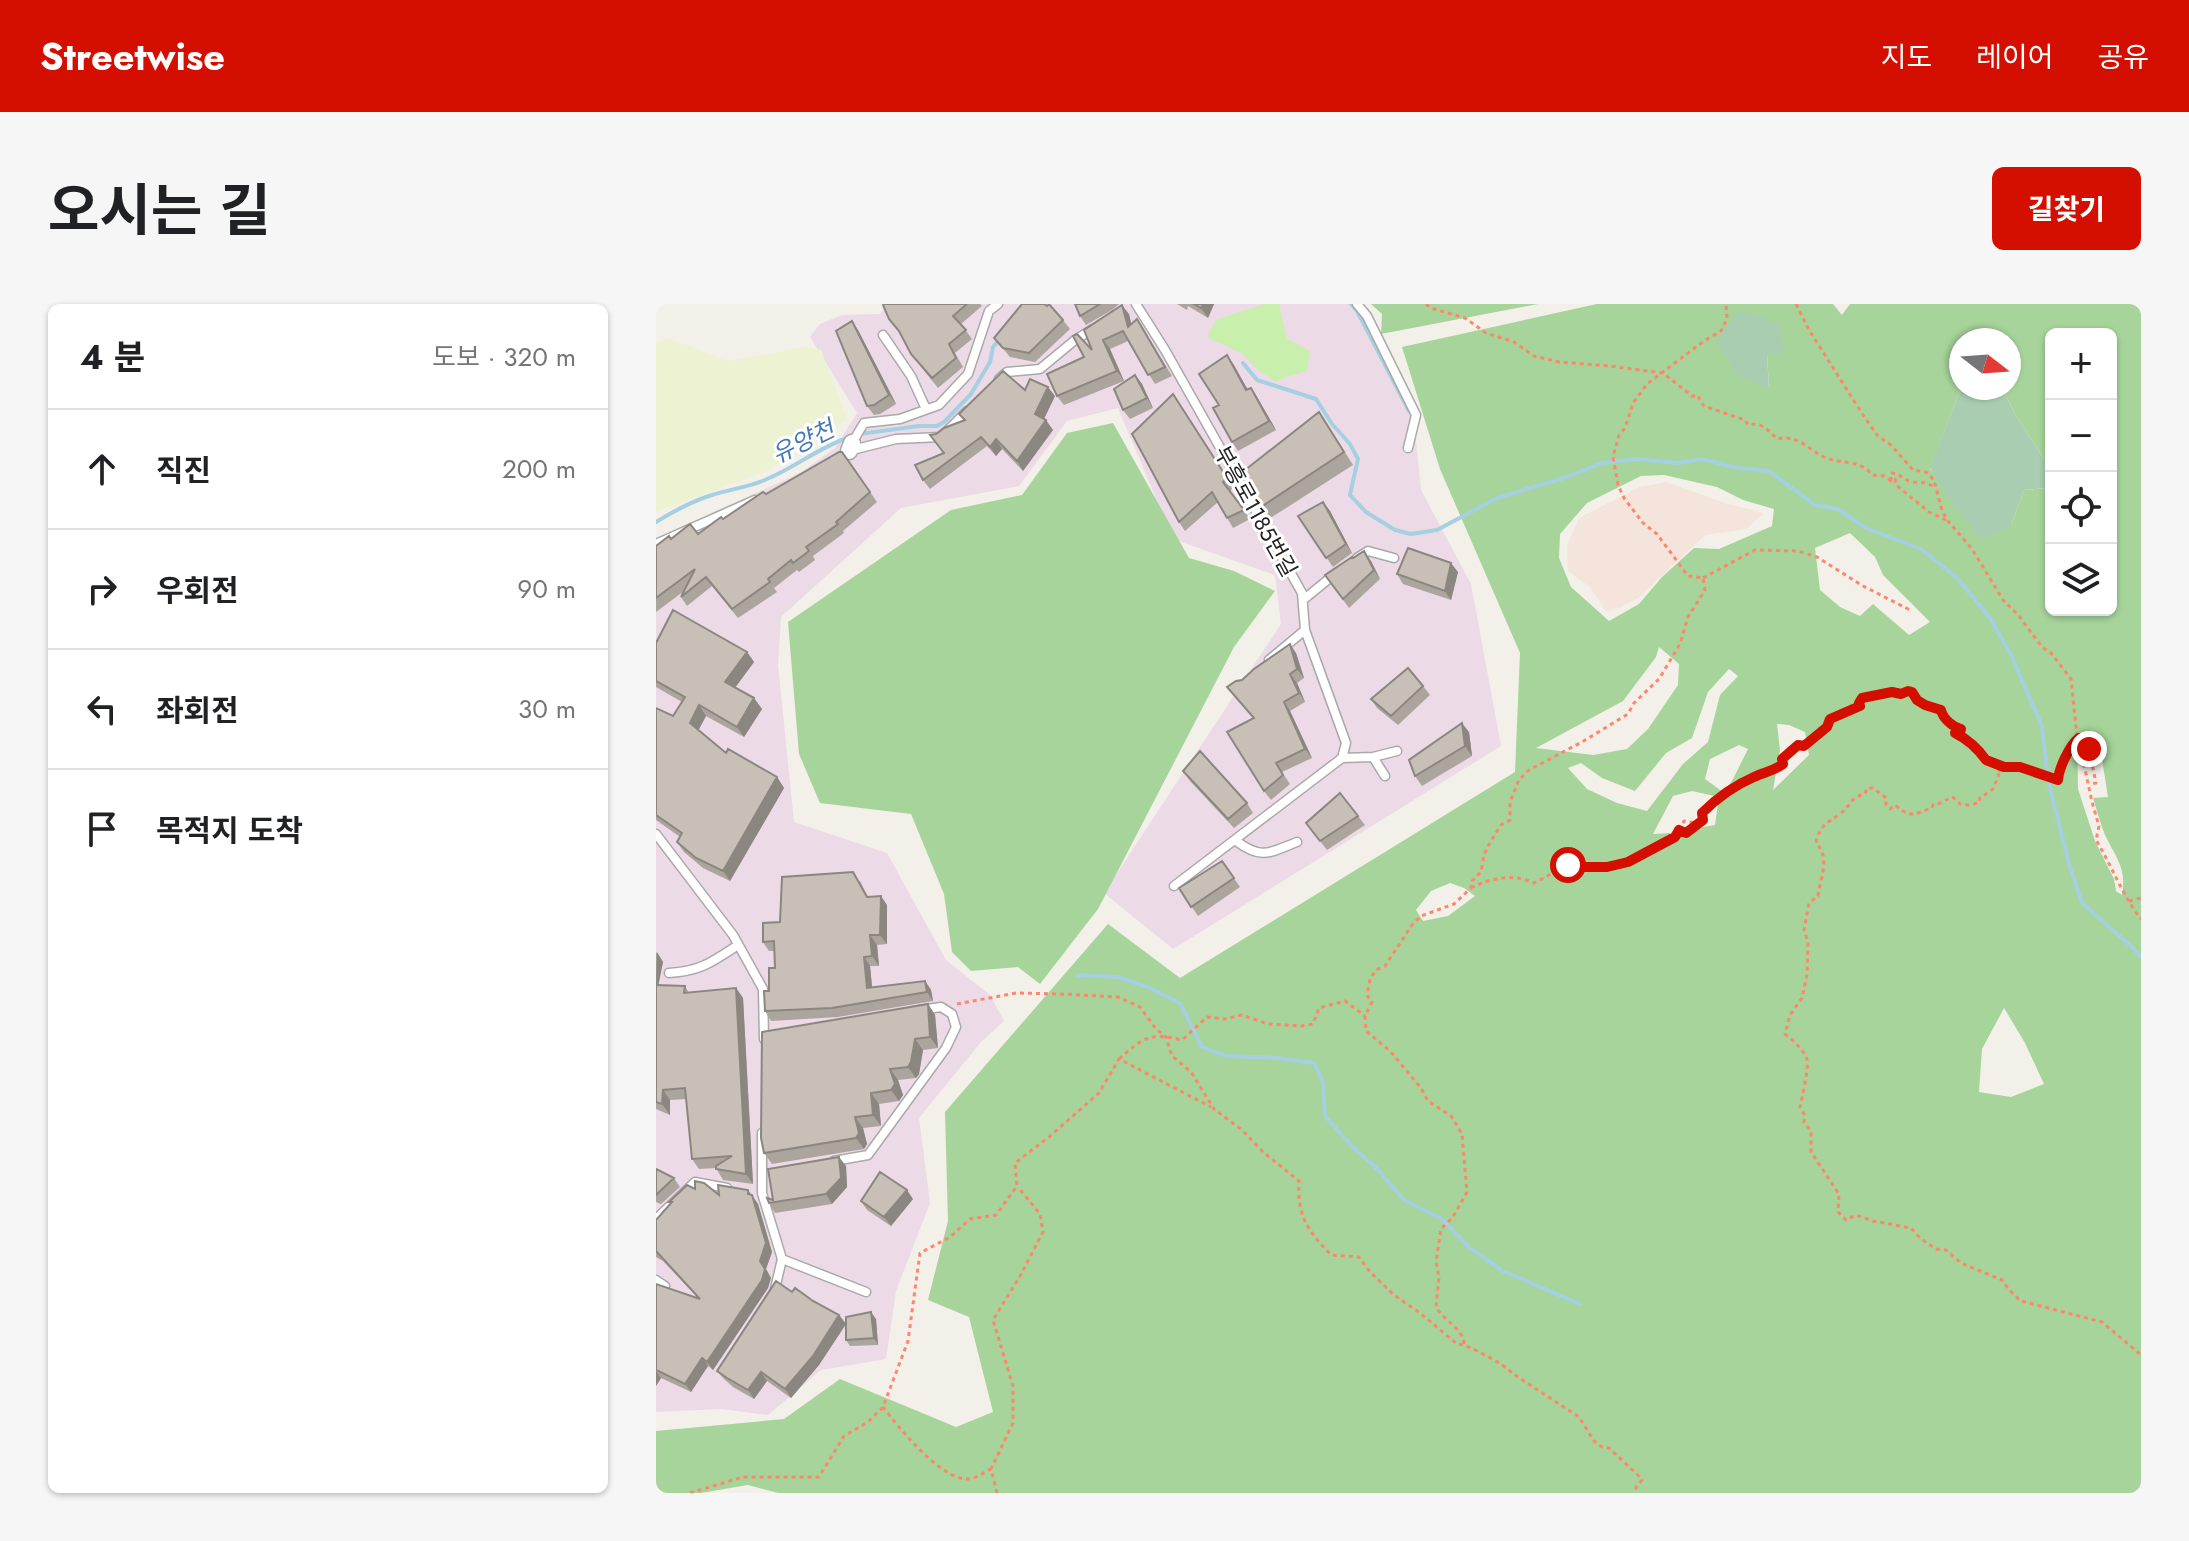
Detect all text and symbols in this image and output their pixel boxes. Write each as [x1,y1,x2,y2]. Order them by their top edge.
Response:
text: Streetwise [40,29,225,84]
text: 지도 [1881,37,1932,78]
text: 레이어 [1976,37,2053,78]
text: 공유 [2097,37,2149,78]
button: 길찾기 [1992,167,2141,250]
text: 오시는 길 [48,170,271,251]
north arrow [1949,328,2021,400]
map controls [2045,328,2117,616]
button: + [2045,328,2117,400]
text: 4 분 [80,333,145,382]
text: 도보 · 320 m [432,338,576,376]
button: − [2045,400,2117,472]
water label: 유양천 [765,410,843,472]
street label: 부흥로1185번길 [1207,440,1305,582]
icon: ahead [80,447,124,491]
text: 직진 [156,449,211,492]
text: 200 m [502,450,576,488]
button: locate [2045,472,2117,544]
button: layers [2045,544,2117,616]
icon: right [80,567,124,611]
text: 우회전 [156,569,239,612]
text: 90 m [517,570,576,608]
icon: left [80,687,124,731]
text: 좌회전 [156,689,239,732]
text: 30 m [518,690,576,728]
route end [2071,731,2107,767]
icon: arrive [80,807,124,851]
text: 목적지 도착 [156,809,303,852]
route start [1550,847,1586,883]

